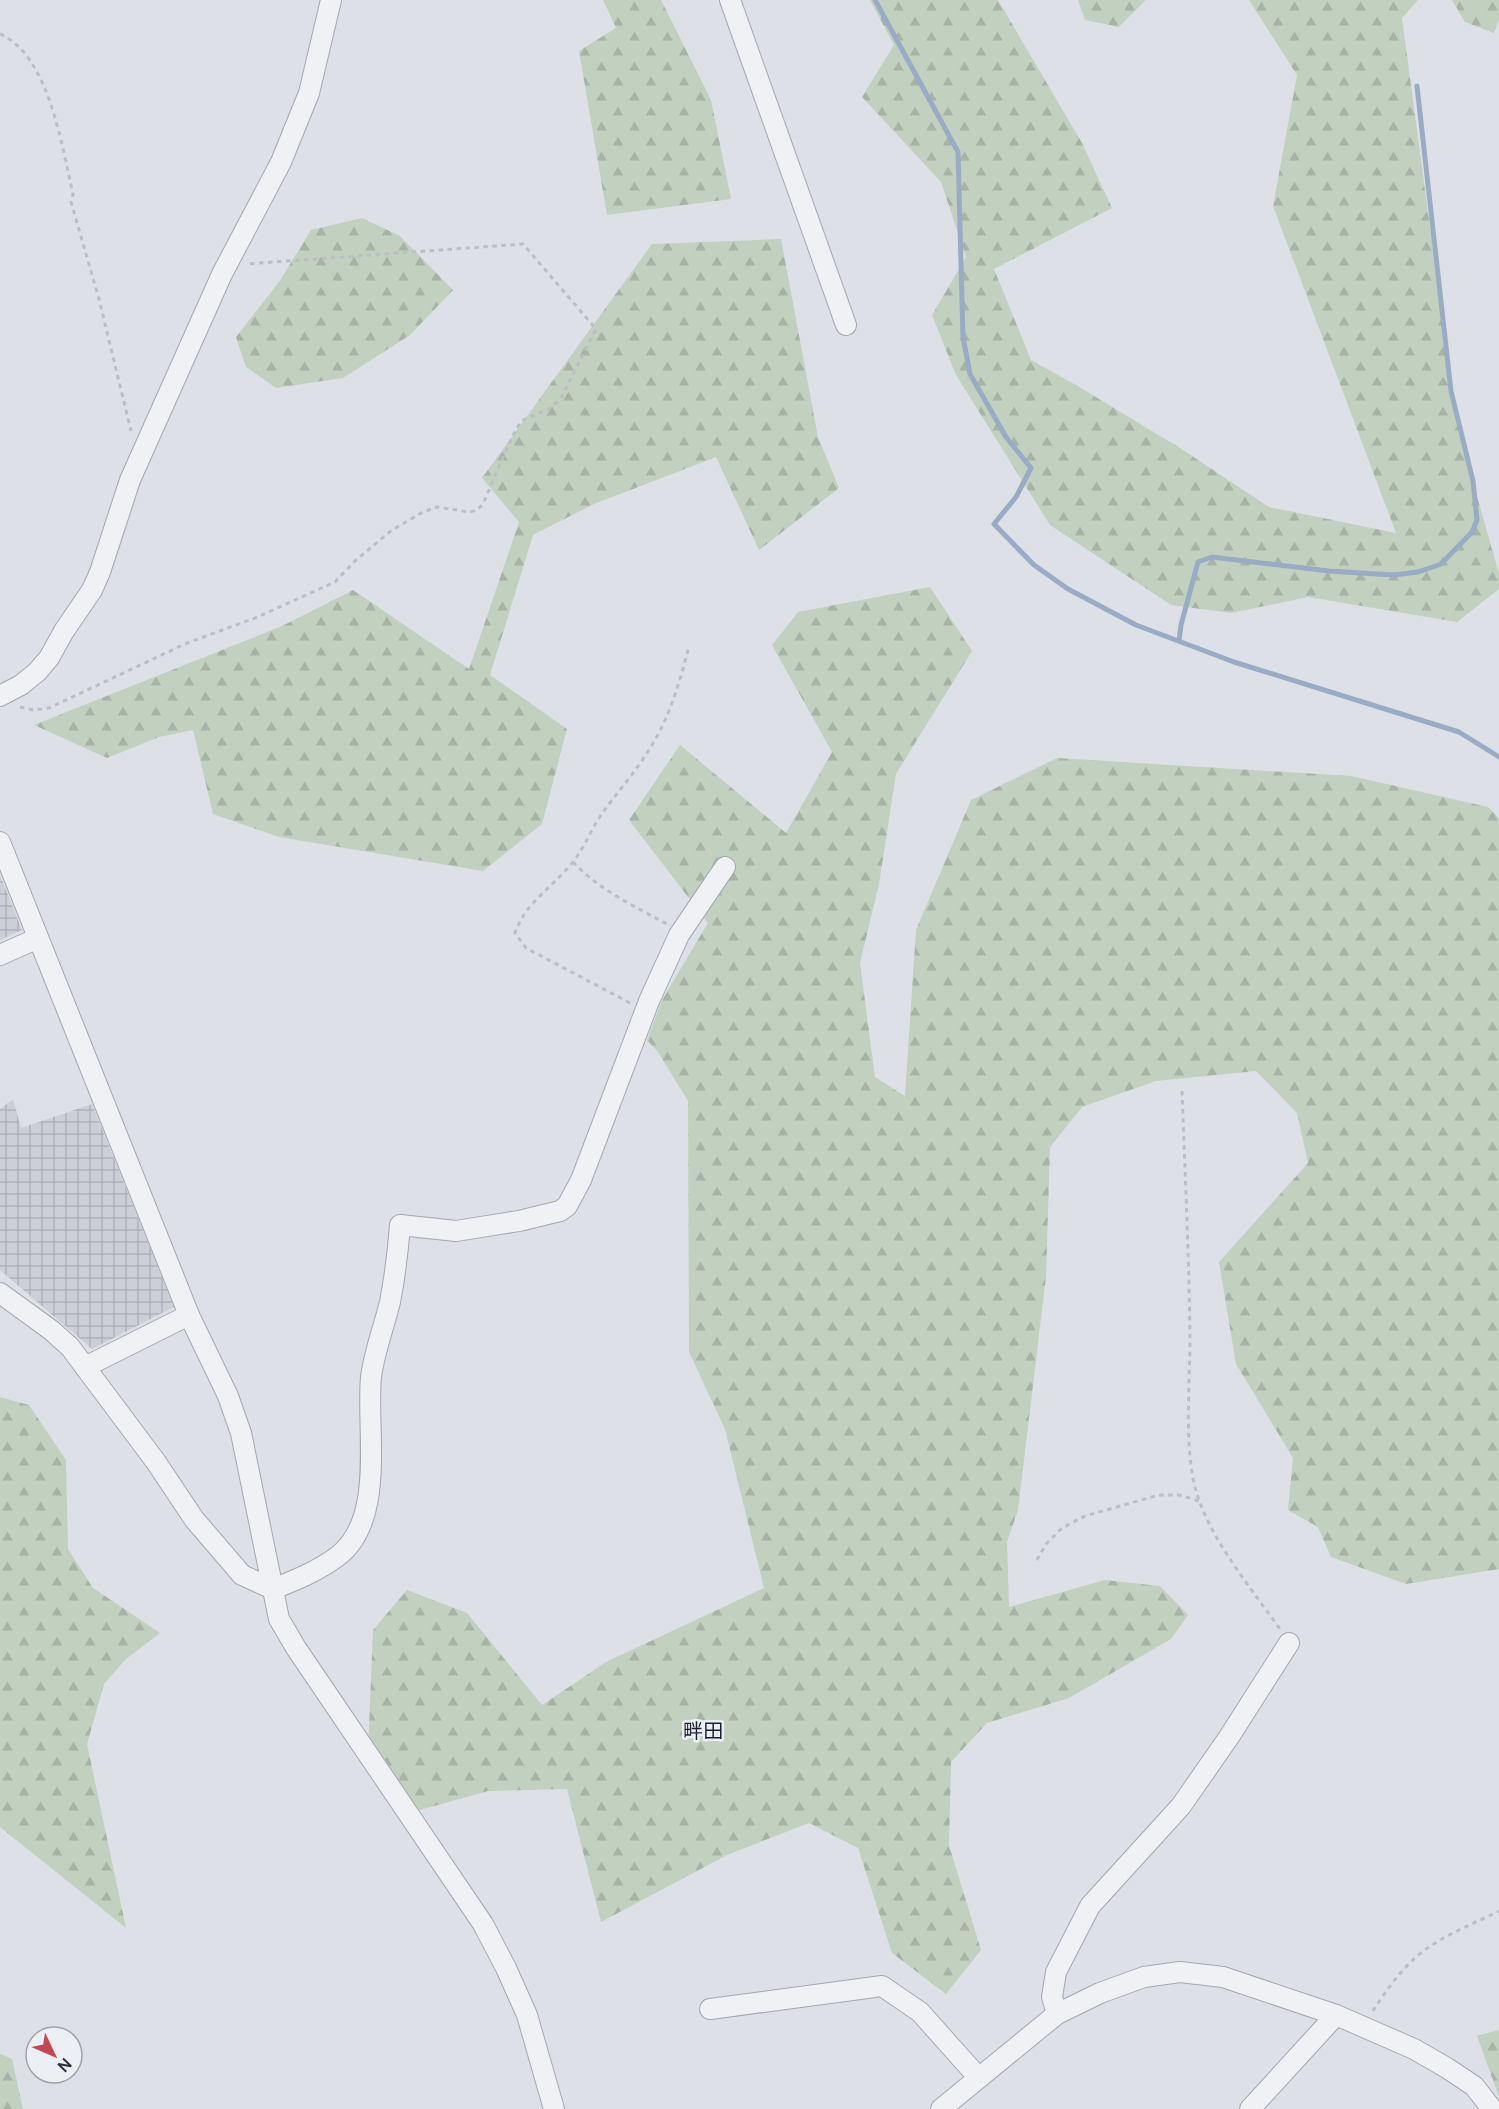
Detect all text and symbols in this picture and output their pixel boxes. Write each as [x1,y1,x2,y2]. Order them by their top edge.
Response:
district label: 畔田 [683,1717,723,1744]
north arrow [24,2025,84,2085]
text: N [53,2054,77,2077]

